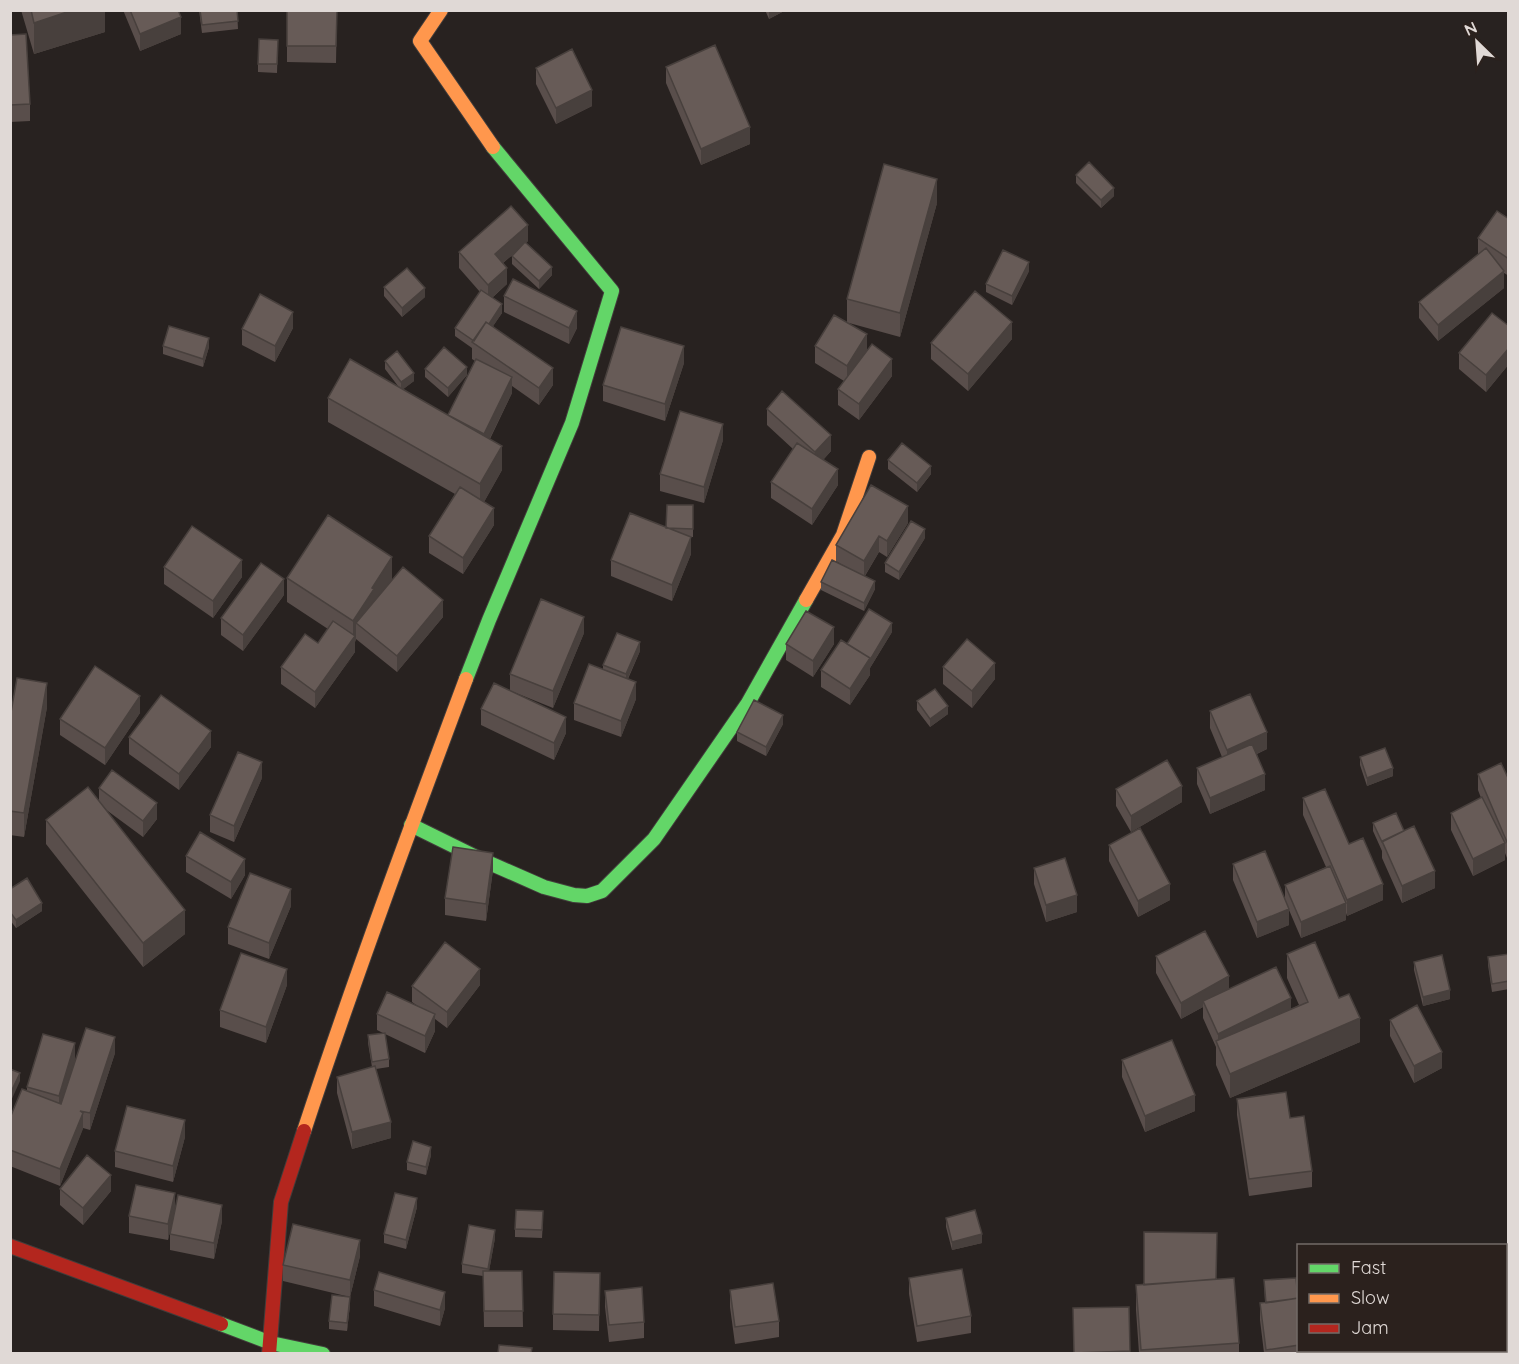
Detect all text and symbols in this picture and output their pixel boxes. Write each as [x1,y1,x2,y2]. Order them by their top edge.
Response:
north arrow [1447,12,1507,72]
text: N [1461,17,1480,40]
legend [1297,1244,1507,1352]
text: Fast [1351,1256,1386,1279]
text: Slow [1351,1286,1389,1309]
text: Jam [1351,1316,1389,1339]

